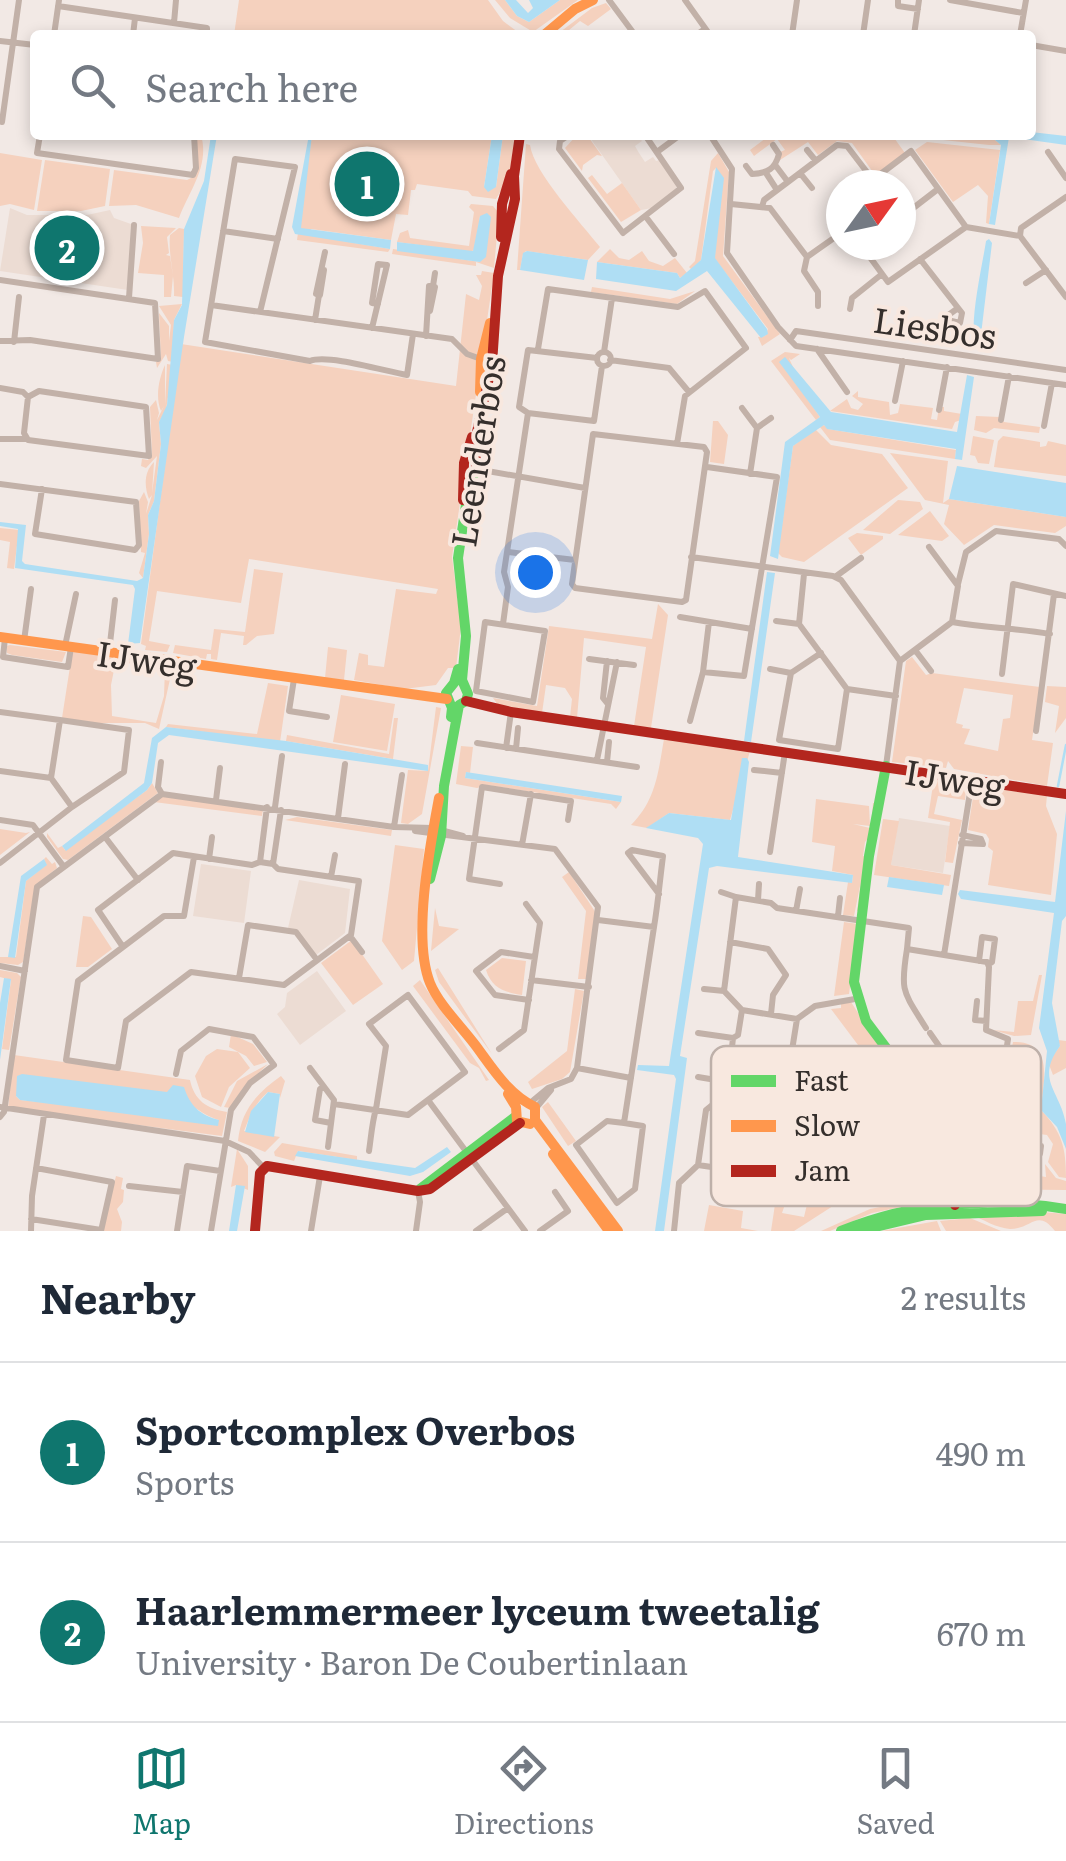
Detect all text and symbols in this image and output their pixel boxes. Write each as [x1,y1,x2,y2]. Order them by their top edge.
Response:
search box [30,30,1036,140]
text: Search here [145,57,358,114]
icon: search [65,58,120,113]
pin: 1 [334,146,400,222]
north arrow [826,170,916,260]
pin: 2 [34,210,100,286]
street label: Liesbos [870,292,1000,360]
street label: Leenderbos [435,352,517,550]
your location [510,547,561,598]
street label: IJweg [94,625,201,691]
street label: IJweg [901,743,1009,811]
legend [711,1046,1041,1206]
text: Fast [794,1058,849,1100]
text: Slow [794,1103,860,1145]
text: Jam [794,1148,850,1190]
text: Nearby [40,1265,196,1327]
text: 2 results [901,1272,1026,1320]
text: Sportcomplex Overbos [135,1400,575,1457]
text: 1 [66,1428,79,1476]
text: 490 m [936,1428,1026,1476]
text: Sports [135,1457,234,1505]
text: Haarlemmermeer lyceum tweetalig [135,1580,820,1637]
text: 2 [64,1608,81,1656]
text: 670 m [937,1608,1026,1656]
text: University · Baron De Coubertinlaan [135,1637,688,1685]
tab: Map [131,1741,191,1843]
tab: Directions [454,1741,594,1843]
tab: Saved [857,1741,935,1843]

